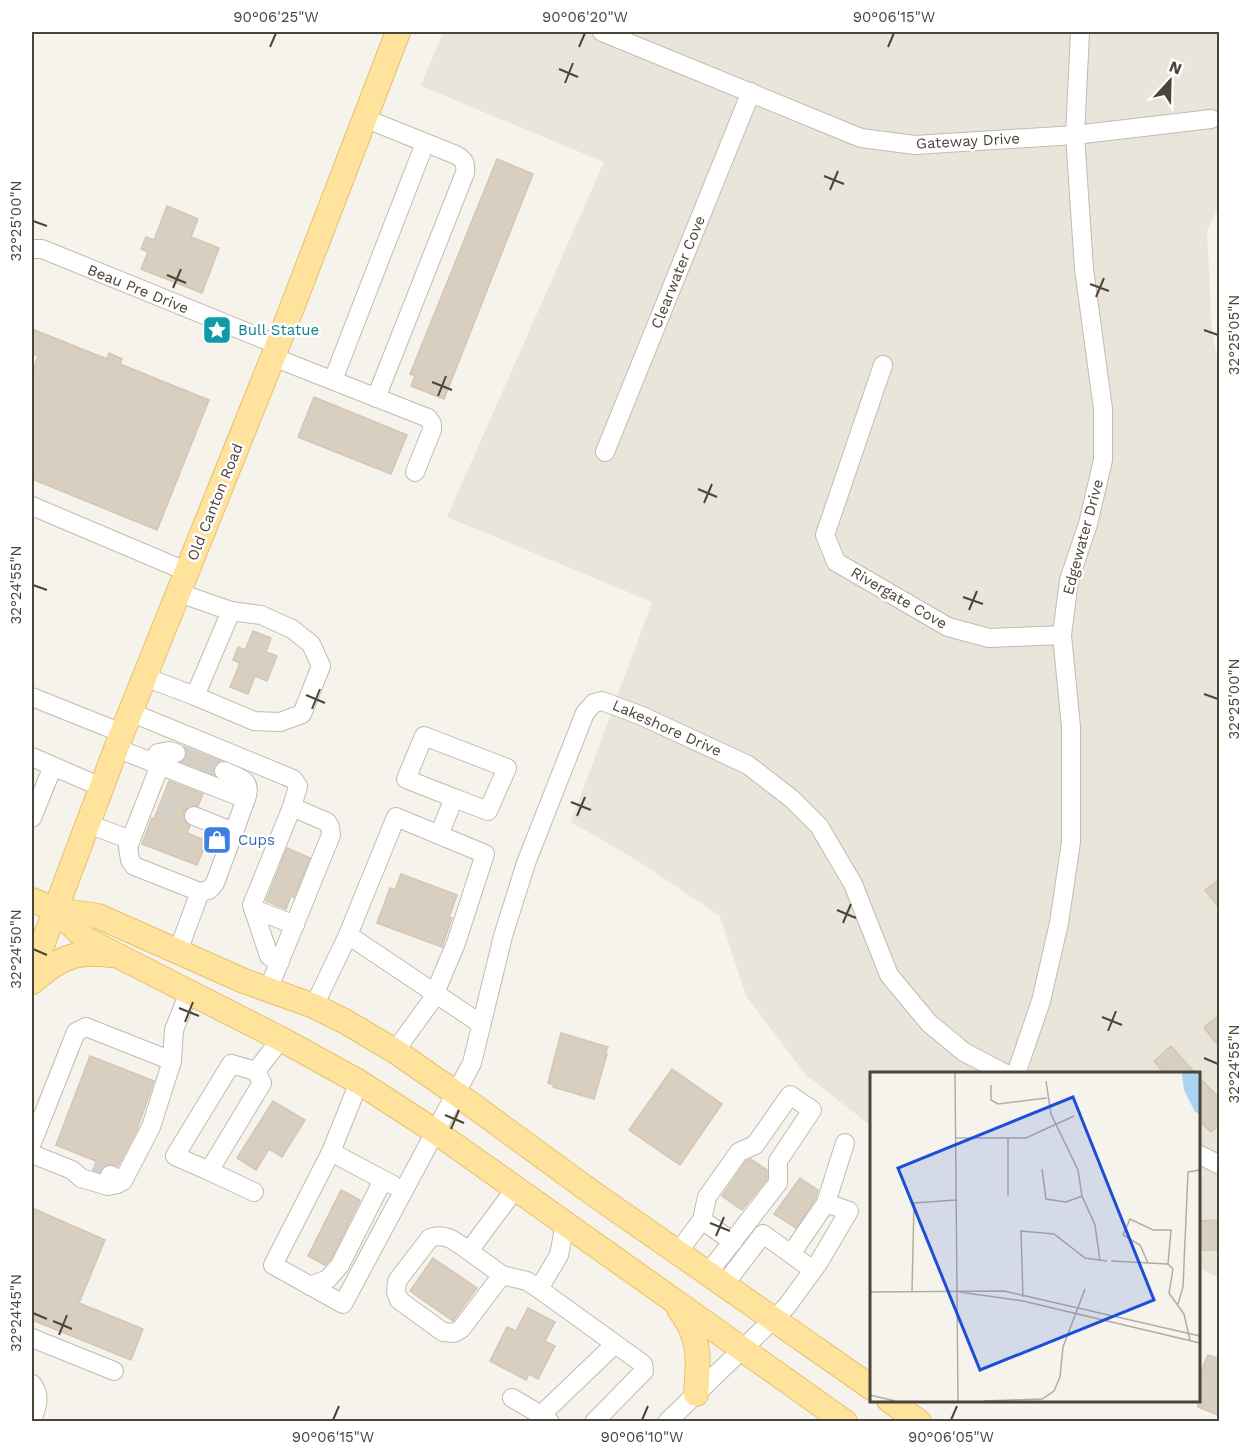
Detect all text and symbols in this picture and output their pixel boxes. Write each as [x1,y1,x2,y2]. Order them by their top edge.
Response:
text: 90°06'25"W [233,8,319,26]
text: 90°06'20"W [542,8,628,26]
text: 90°06'15"W [853,8,935,26]
north arrow [1140,51,1200,111]
text: N [1166,57,1184,79]
street label: Gateway Drive [916,129,1020,153]
text: 32°25'00"N [7,180,25,262]
street label: Clearwater Cove [647,213,709,331]
street label: Beau Pre Drive [85,261,191,317]
text: 32°25'05"N [1225,295,1243,375]
place icon: Bull Statue [201,314,233,346]
place label: Bull Statue [238,321,319,339]
street label: Old Canton Road [183,441,247,563]
street label: Edgewater Drive [1059,477,1107,597]
text: 32°24'55"N [7,545,25,625]
street label: Rivergate Cove [848,563,950,633]
text: 32°25'00"N [1225,658,1243,740]
street label: Lakeshore Drive [610,696,724,760]
shop icon: Cups [201,824,233,856]
place label: Cups [238,831,275,849]
text: 32°24'50"N [7,909,25,989]
text: 32°24'55"N [1225,1024,1243,1104]
inset map [870,1072,1200,1402]
text: 32°24'45"N [7,1274,25,1352]
text: 90°06'15"W [292,1428,374,1446]
text: 90°06'10"W [600,1428,684,1446]
text: 90°06'05"W [908,1428,994,1446]

